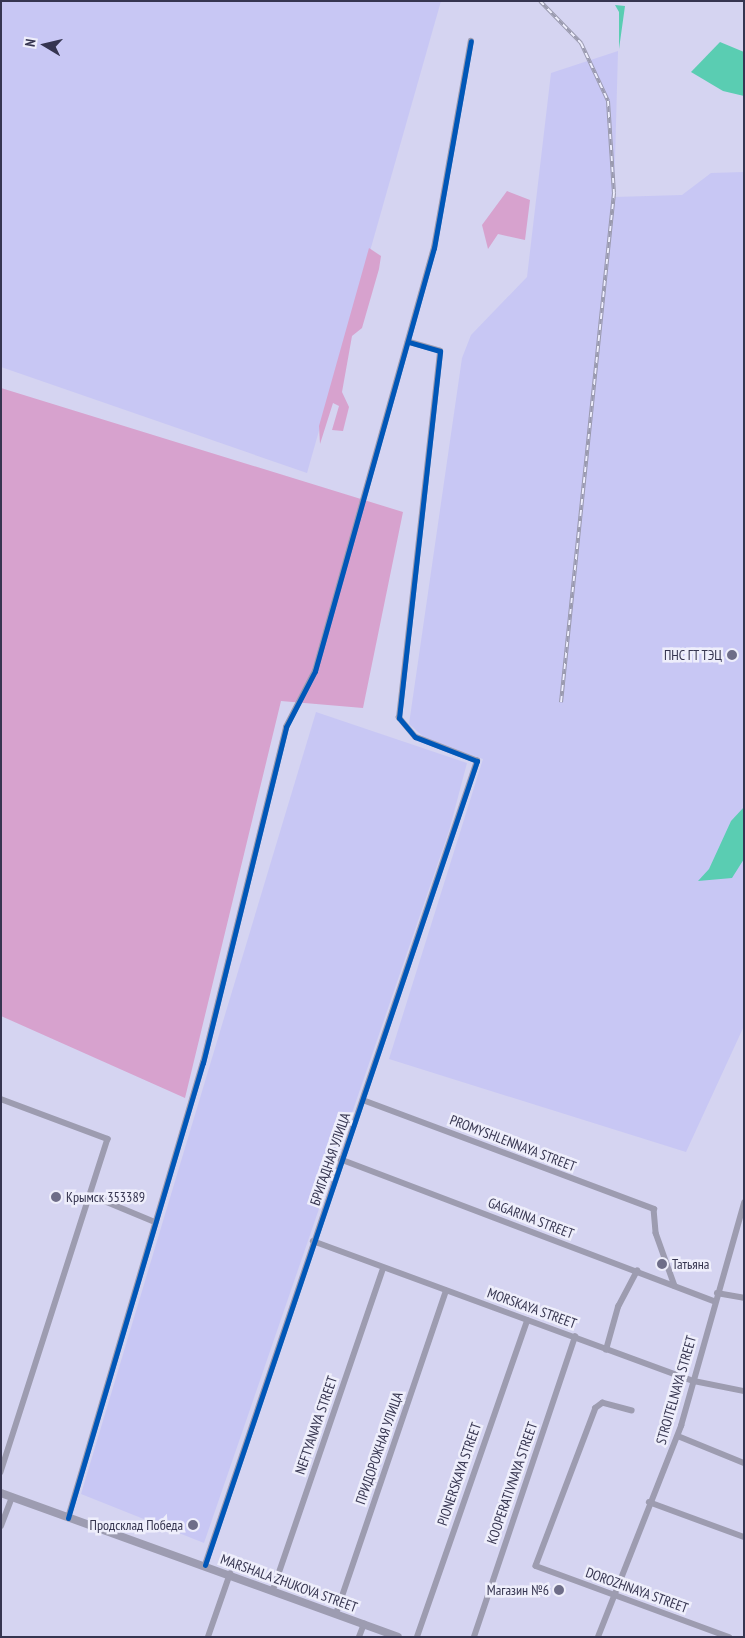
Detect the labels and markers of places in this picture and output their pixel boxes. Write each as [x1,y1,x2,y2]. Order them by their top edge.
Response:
place label: ПНС ГТ ТЭЦ [663,647,722,663]
marker: ПНС ГТ ТЭЦ [726,649,738,661]
place label: Крымск 353389 [66,1189,145,1205]
marker: Крымск 353389 [50,1191,62,1203]
place label: Татьяна [672,1256,709,1272]
marker: Татьяна [656,1258,668,1270]
place label: Продсклад Победа [90,1517,183,1533]
marker: Продсклад Победа [187,1519,199,1531]
place label: Магазин №6 [487,1582,549,1598]
marker: Магазин №6 [553,1584,565,1596]

